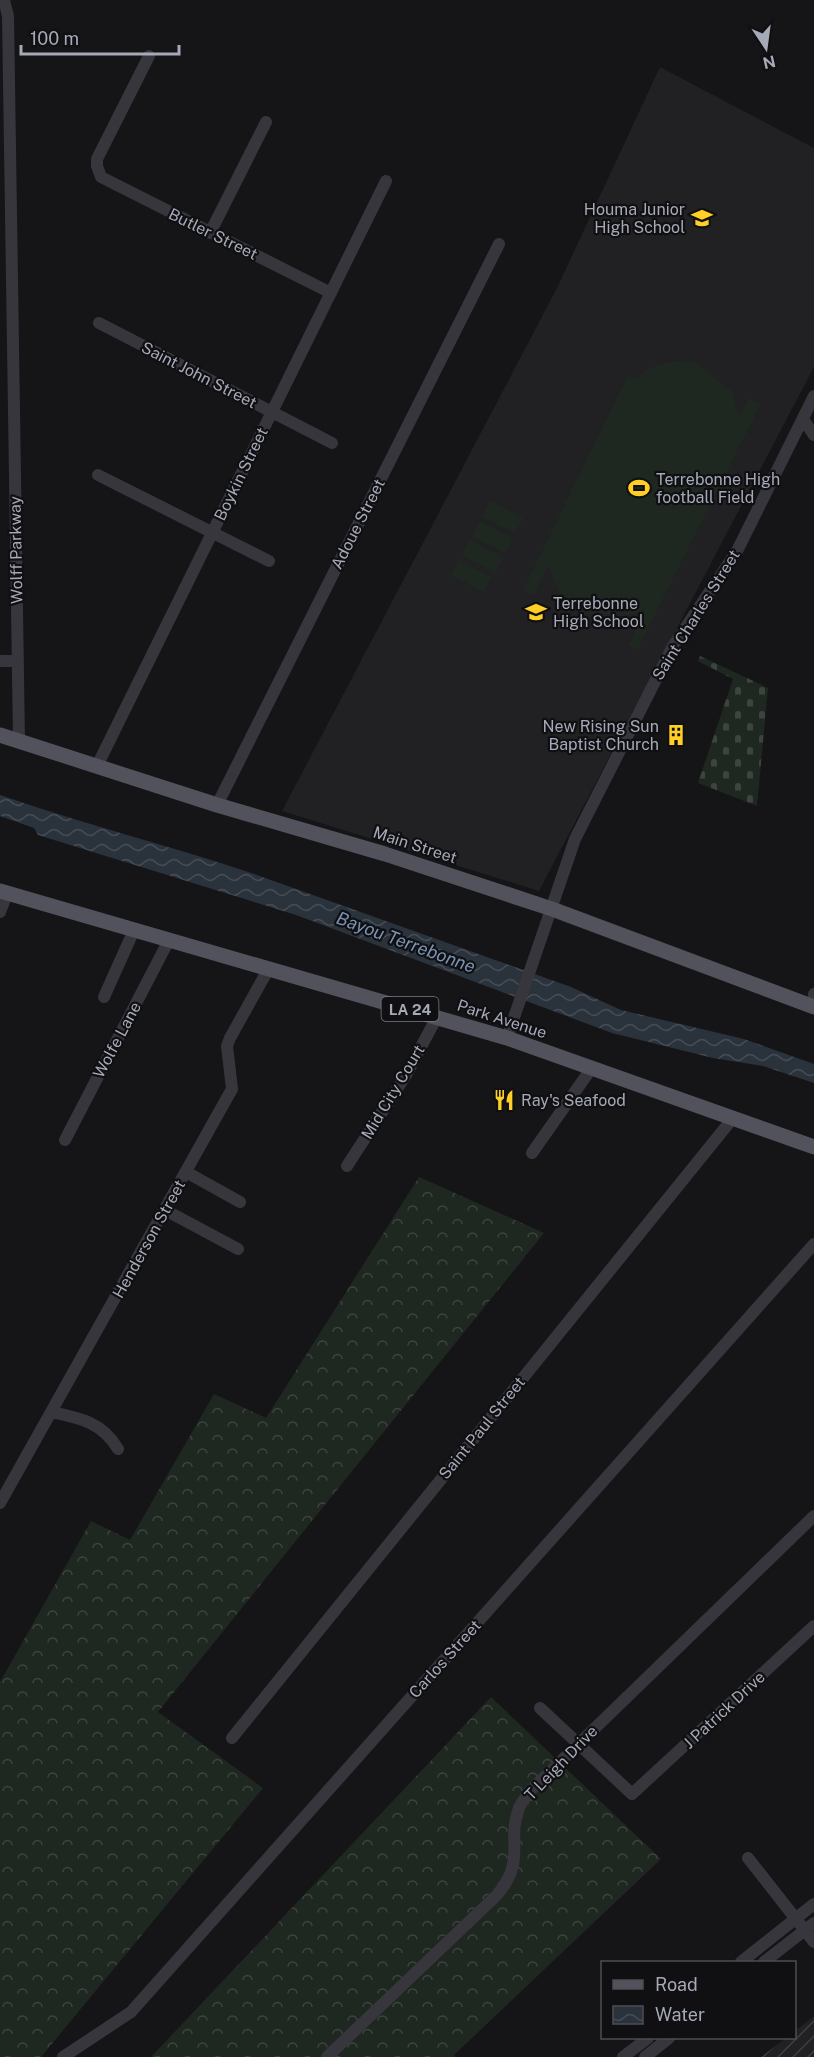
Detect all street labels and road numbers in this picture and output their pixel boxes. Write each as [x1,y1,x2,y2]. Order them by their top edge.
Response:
street label: Butler Street [165,204,261,264]
street label: Saint John Street [138,338,260,412]
street label: Boykin Street [210,424,272,524]
street label: Adoue Street [327,476,389,572]
street label: Wolff Parkway [6,495,26,604]
street label: Saint Charles Street [648,546,744,684]
street label: Main Street [371,823,459,867]
street label: Park Avenue [455,996,549,1042]
road number: LA 24 [382,997,438,1021]
street label: Wolfe Lane [89,999,145,1081]
street label: Mid City Court [357,1041,429,1143]
street label: Henderson Street [109,1177,189,1301]
street label: Saint Paul Street [435,1373,529,1483]
street label: Carlos Street [405,1616,485,1702]
street label: J Patrick Drive [679,1667,769,1753]
street label: T Leigh Drive [521,1722,601,1804]

